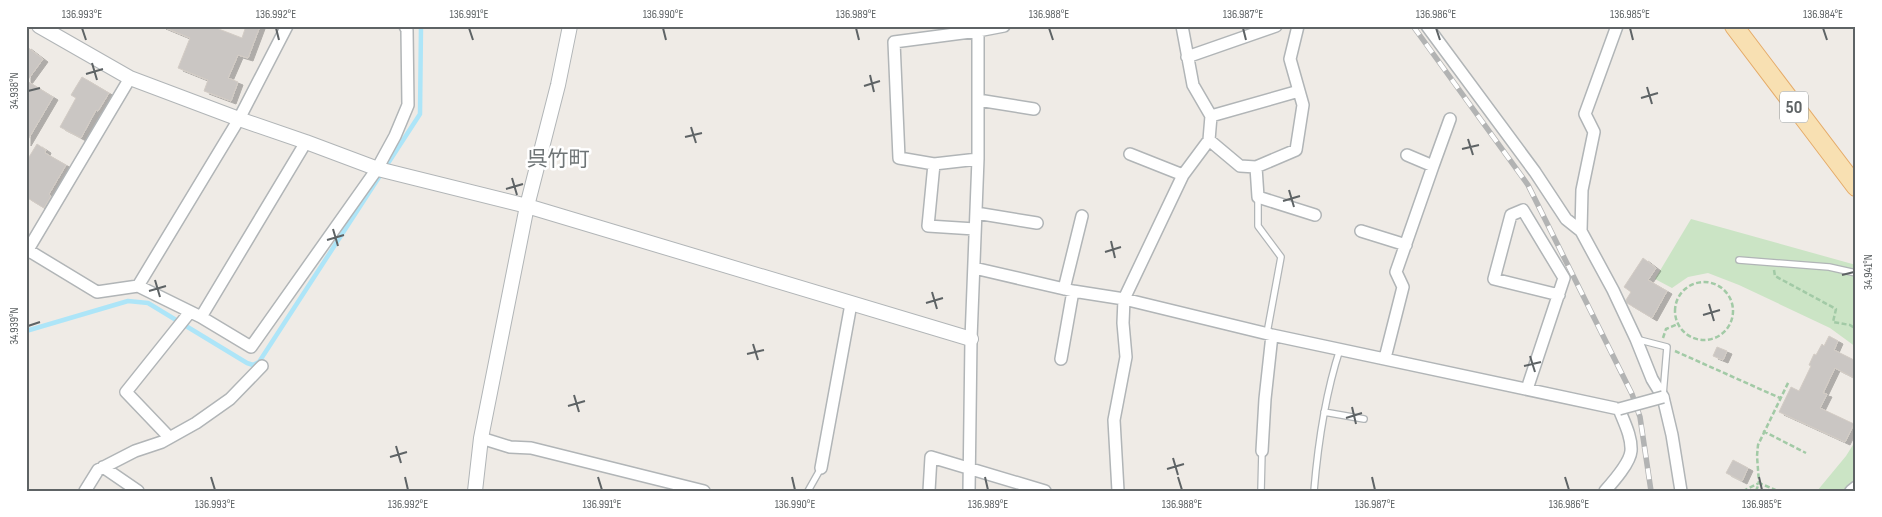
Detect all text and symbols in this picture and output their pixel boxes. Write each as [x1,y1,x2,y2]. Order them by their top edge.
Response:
text: 136.993°E [62,7,102,22]
text: 136.992°E [256,7,296,22]
text: 136.991°E [449,7,489,22]
text: 136.990°E [643,7,683,22]
text: 136.989°E [836,7,876,22]
text: 136.988°E [1029,7,1069,22]
text: 136.987°E [1223,7,1263,22]
text: 136.986°E [1416,7,1456,22]
text: 136.985°E [1610,7,1650,22]
text: 136.984°E [1803,7,1843,22]
text: 34.938°N [7,72,22,110]
road number: 50 [1780,91,1808,122]
district label: 呉竹町 [527,147,590,172]
text: 34.941°N [1861,254,1876,290]
text: 34.939°N [7,307,22,345]
text: 136.993°E [195,497,235,512]
text: 136.992°E [388,497,428,512]
text: 136.991°E [582,497,622,512]
text: 136.990°E [775,497,815,512]
text: 136.989°E [968,497,1008,512]
text: 136.988°E [1162,497,1202,512]
text: 136.987°E [1355,497,1395,512]
text: 136.986°E [1549,497,1589,512]
text: 136.985°E [1742,497,1782,512]

